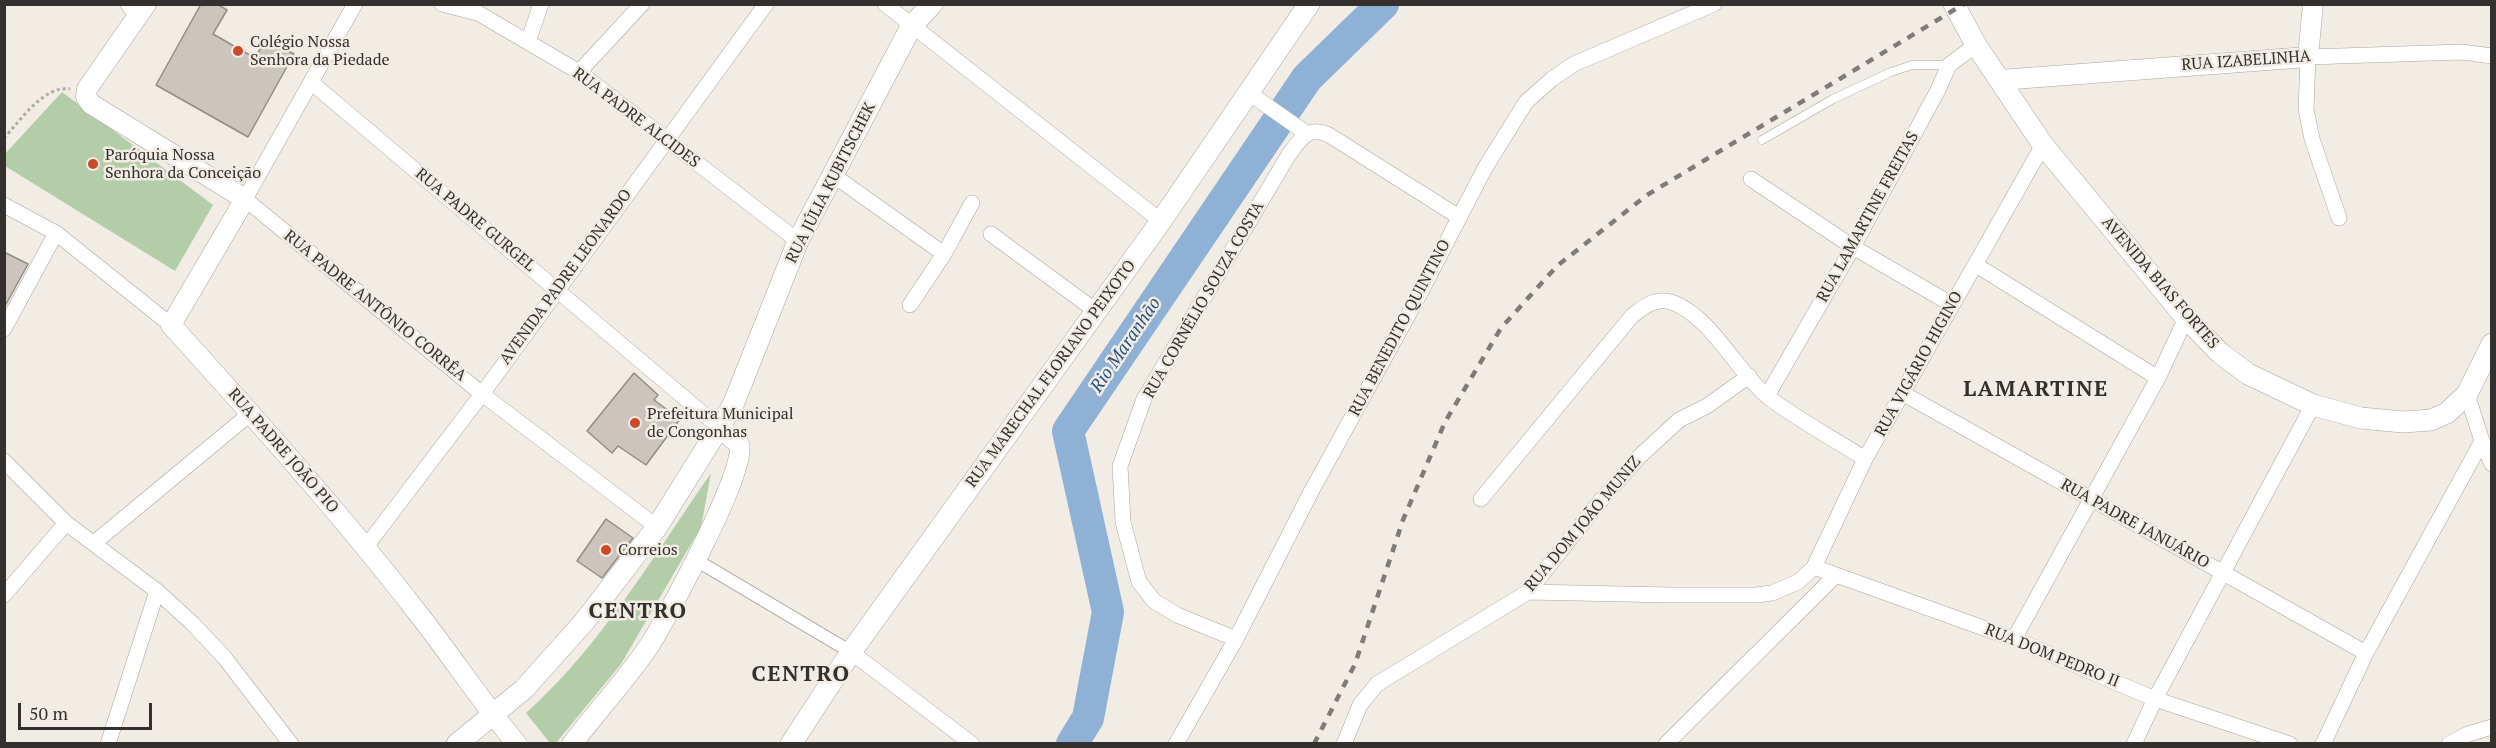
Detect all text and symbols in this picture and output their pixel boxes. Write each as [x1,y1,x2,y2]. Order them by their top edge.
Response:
place label: Colégio Nossa Senhora da Piedade [250,32,390,70]
marker: Colégio Nossa Senhora da Piedade [231,44,245,58]
street label: RUA IZABELINHA [2181,47,2311,75]
street label: RUA PADRE ALCIDES [569,64,703,172]
street label: RUA JÚLIA KUBITSCHEK [782,99,880,267]
street label: RUA LAMARTINE FREITAS [1813,128,1923,306]
place label: Paróquia Nossa Senhora da Conceição [105,145,261,183]
marker: Paróquia Nossa Senhora da Conceição [86,157,100,171]
street label: RUA PADRE GURGEL [411,164,539,276]
street label: AVENIDA PADRE LEONARDO [496,186,636,368]
street label: RUA CORNÉLIO SOUZA COSTA [1140,198,1268,402]
street label: AVENIDA BIAS FORTES [2097,213,2223,353]
street label: RUA PADRE ANTÔNIO CORRÊA [280,226,470,386]
street label: RUA BENEDITO QUINTINO [1345,236,1455,420]
street label: RUA MARECHAL FLORIANO PEIXOTO [962,257,1140,491]
street label: RUA VIGÁRIO HIGINO [1871,288,1967,440]
water label: Rio Maranhão [1086,293,1166,397]
district label: LAMARTINE [1963,377,2109,403]
street label: RUA PADRE JOÃO PIO [224,385,342,517]
place label: Prefeitura Municipal de Congonhas [647,404,794,442]
marker: Prefeitura Municipal de Congonhas [628,416,642,430]
street label: RUA DOM JOÃO MUNIZ [1521,452,1645,596]
street label: RUA PADRE JANUÁRIO [2057,475,2213,573]
place label: Correios [618,540,678,560]
marker: Correios [599,543,613,557]
district label: CENTRO [588,599,688,625]
street label: RUA DOM PEDRO II [1982,620,2122,692]
district label: CENTRO [751,662,851,688]
scale bar [21,691,154,729]
text: 50 m [29,701,68,725]

